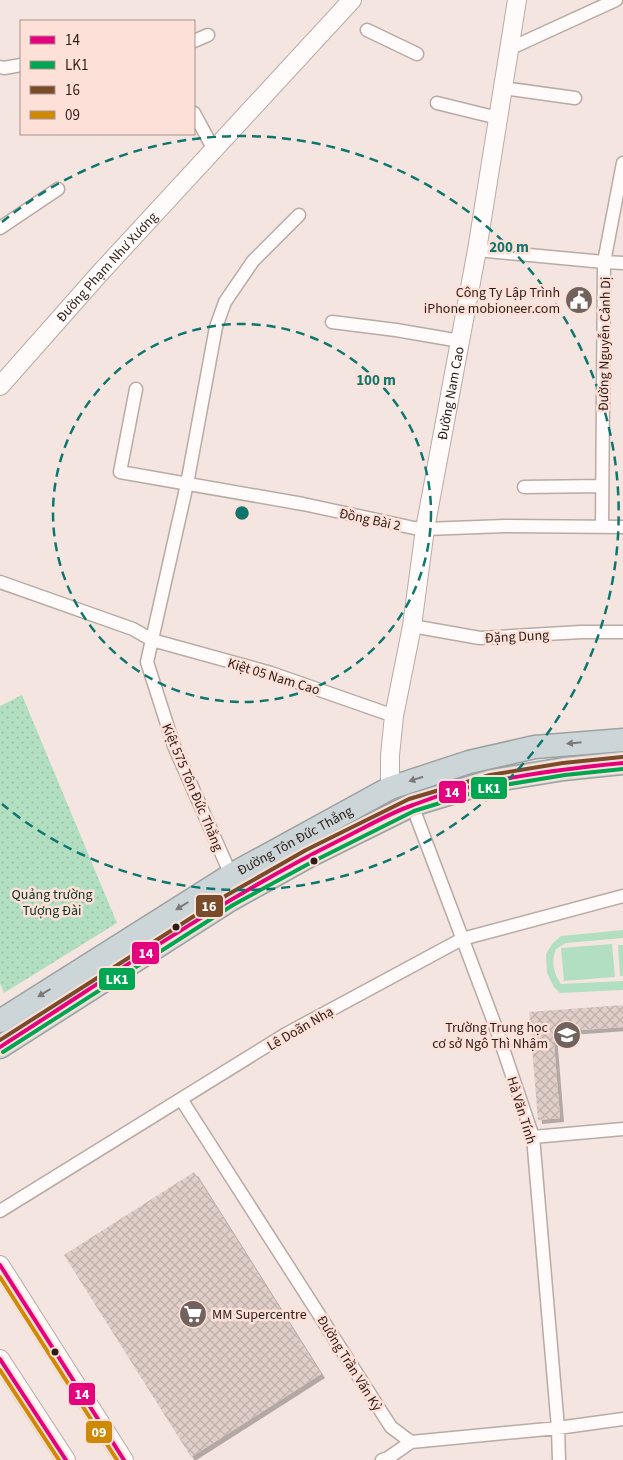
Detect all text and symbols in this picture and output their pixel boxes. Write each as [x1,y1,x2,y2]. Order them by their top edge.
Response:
legend [20,20,195,135]
text: 14 [65,30,80,51]
text: LK1 [65,55,88,76]
text: 16 [65,80,80,101]
text: 09 [65,105,80,126]
street label: Đường Phạm Như Xương [52,208,163,327]
text: 200 m [489,237,529,258]
street label: Đường Nguyễn Cảnh Dị [594,277,616,411]
place label: Công Ty Lập Trình iPhone mobioneer.com [424,283,560,319]
public building icon: Công Ty Lập Trình iPhone mobioneer.com [564,285,594,315]
street label: Đường Nam Cao [433,345,470,442]
text: 100 m [356,370,396,391]
centre of rings [233,504,251,522]
street label: Đồng Bài 2 [337,504,402,536]
street label: Đặng Dung [484,625,550,649]
street label: Kiệt 05 Nam Cao [225,653,322,701]
street label: Kiệt 575 Tôn Đức Thắng [156,721,228,854]
one-way arrow [566,739,582,747]
one-way arrow [409,776,424,783]
line badge: LK1 [470,776,508,800]
text: LK1 [477,779,501,799]
line badge: 14 [438,780,467,804]
text: 14 [445,783,460,803]
street label: Đường Tôn Đức Thắng [234,801,357,881]
unlabelled marker [309,856,319,866]
park label: Quảng trường Tượng Đài [12,885,93,921]
line badge: 16 [195,894,224,918]
text: 16 [202,897,216,917]
one-way arrow [175,902,188,911]
unlabelled marker [171,922,181,932]
line badge: 14 [131,941,160,965]
text: 14 [139,944,154,964]
line badge: LK1 [98,967,136,991]
text: LK1 [105,970,129,990]
one-way arrow [38,988,51,998]
street label: Lê Doãn Nhạ [264,1002,337,1056]
place label: Trường Trung học cơ sở Ngô Thì Nhậm [432,1018,549,1054]
school or university icon: Trường Trung học cơ sở Ngô Thì Nhậm [552,1020,582,1050]
street label: Hà Văn Tính [501,1074,541,1147]
supermarket icon: MM Supercentre [178,1299,208,1329]
place label: MM Supercentre [212,1305,307,1325]
street label: Đường Trần Văn Kỷ [312,1312,387,1416]
unlabelled marker [50,1347,60,1357]
line badge: 14 [68,1382,96,1406]
text: 14 [75,1385,90,1405]
line badge: 09 [85,1420,113,1444]
text: 09 [92,1423,106,1443]

